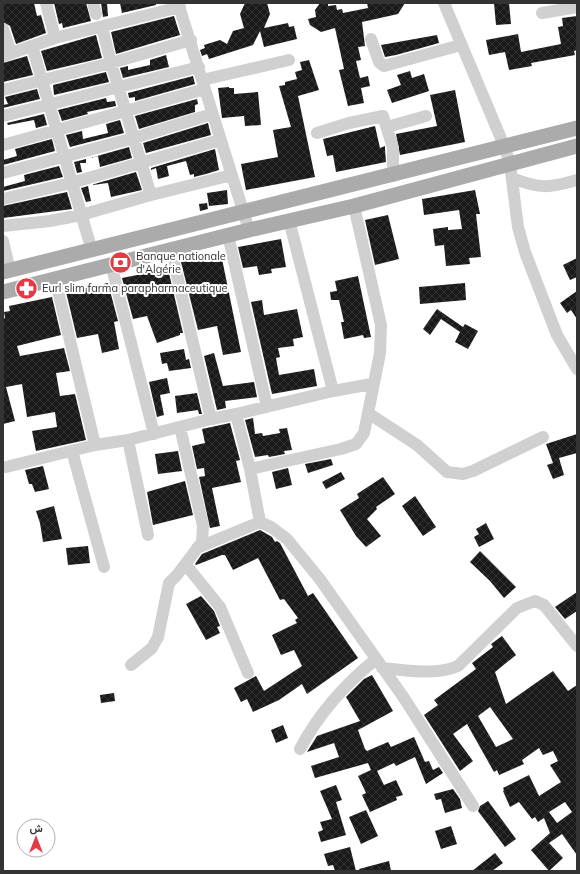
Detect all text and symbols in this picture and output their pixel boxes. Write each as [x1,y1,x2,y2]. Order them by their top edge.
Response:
bank icon: Banque nationale d'Algérie [107,249,133,275]
place label: Banque nationale d'Algérie [136,249,226,276]
pharmacy icon: Eurl slim farma parapharmaceutique [13,275,39,301]
place label: Eurl slim farma parapharmaceutique [42,281,228,295]
north arrow [16,818,56,858]
text: ش [29,821,43,835]

